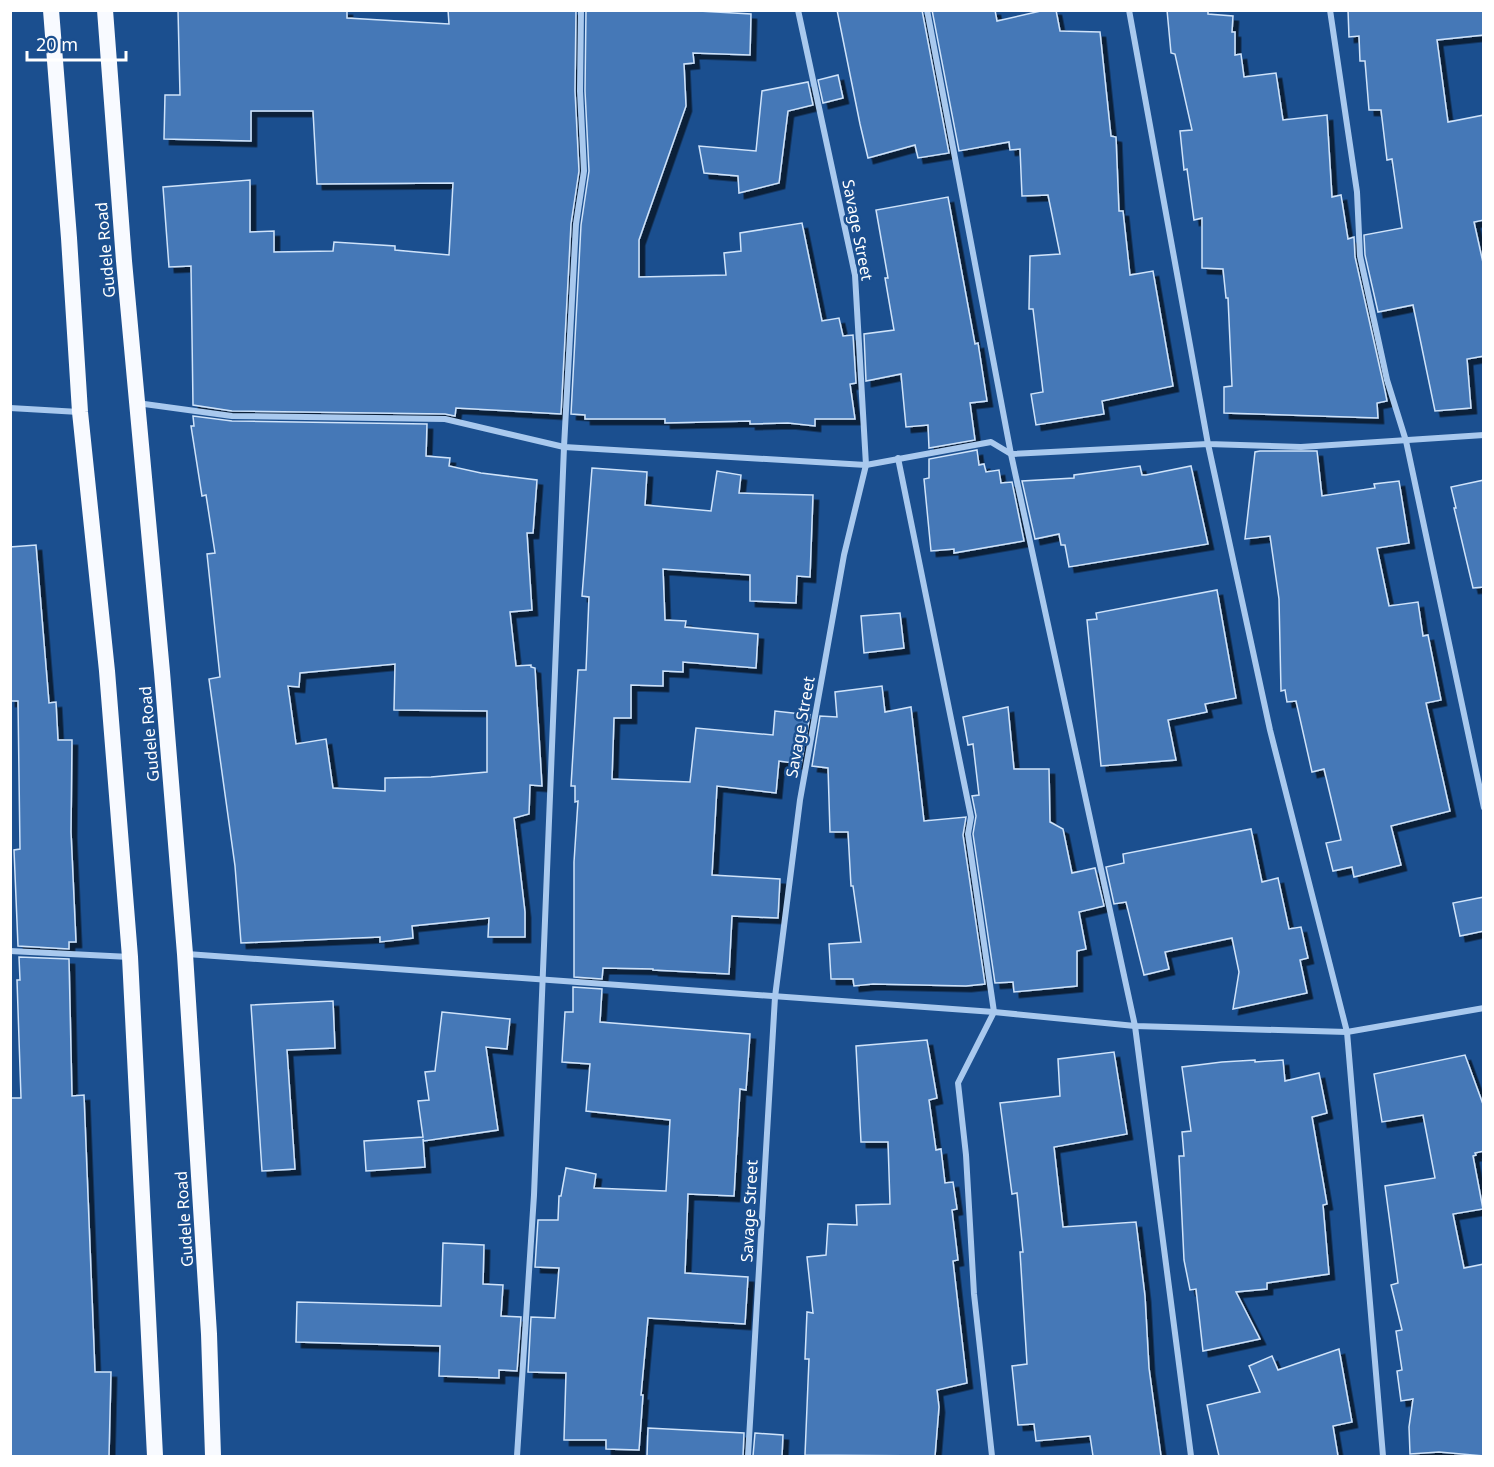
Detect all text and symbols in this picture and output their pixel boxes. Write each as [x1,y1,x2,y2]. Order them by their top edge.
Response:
scale bar [27,24,126,62]
text: 20 m [36,32,78,56]
street label: Savage Street [837,178,879,283]
street label: Gudele Road [90,201,120,299]
street label: Savage Street [780,674,820,779]
street label: Gudele Road [134,685,164,783]
street label: Savage Street [735,1159,763,1263]
street label: Gudele Road [170,1170,198,1268]

